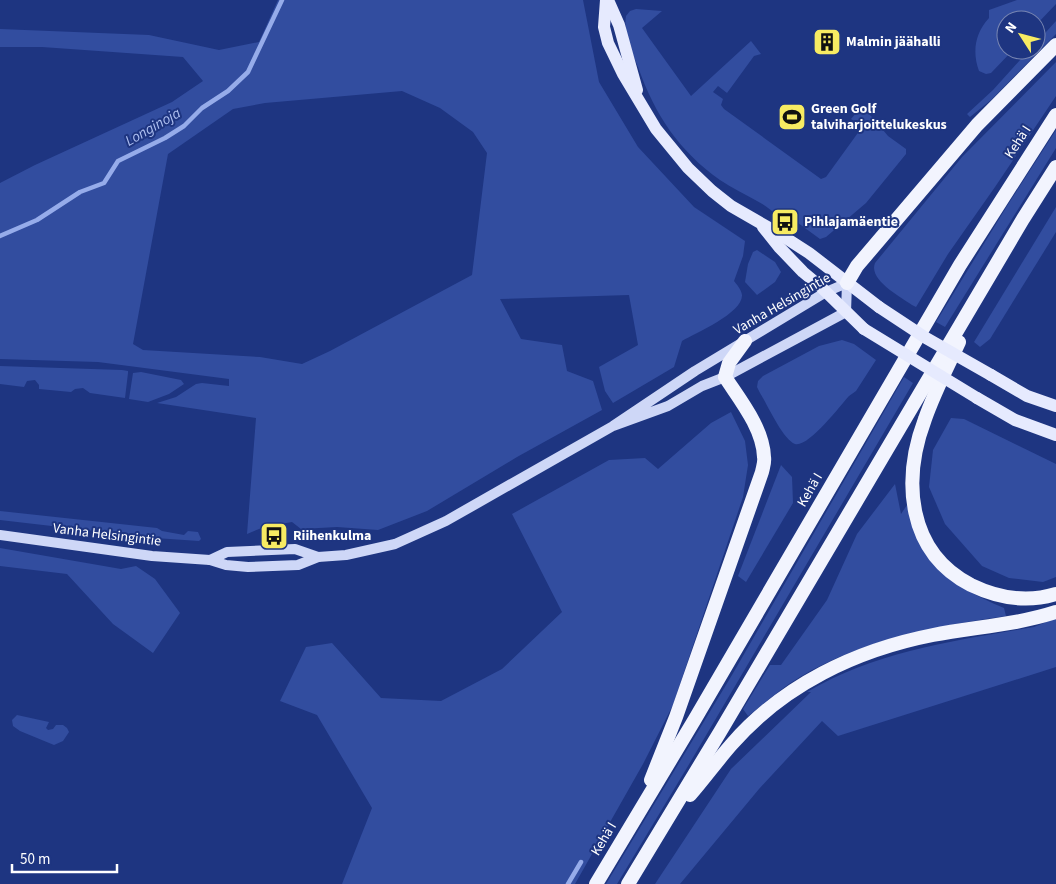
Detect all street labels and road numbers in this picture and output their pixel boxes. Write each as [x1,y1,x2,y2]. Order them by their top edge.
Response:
street label: Kehä I [1000,121,1036,163]
street label: Vanha Helsingintie [730,268,834,340]
street label: Kehä I [792,469,828,511]
street label: Vanha Helsingintie [52,518,162,552]
street label: Kehä I [586,818,622,860]

